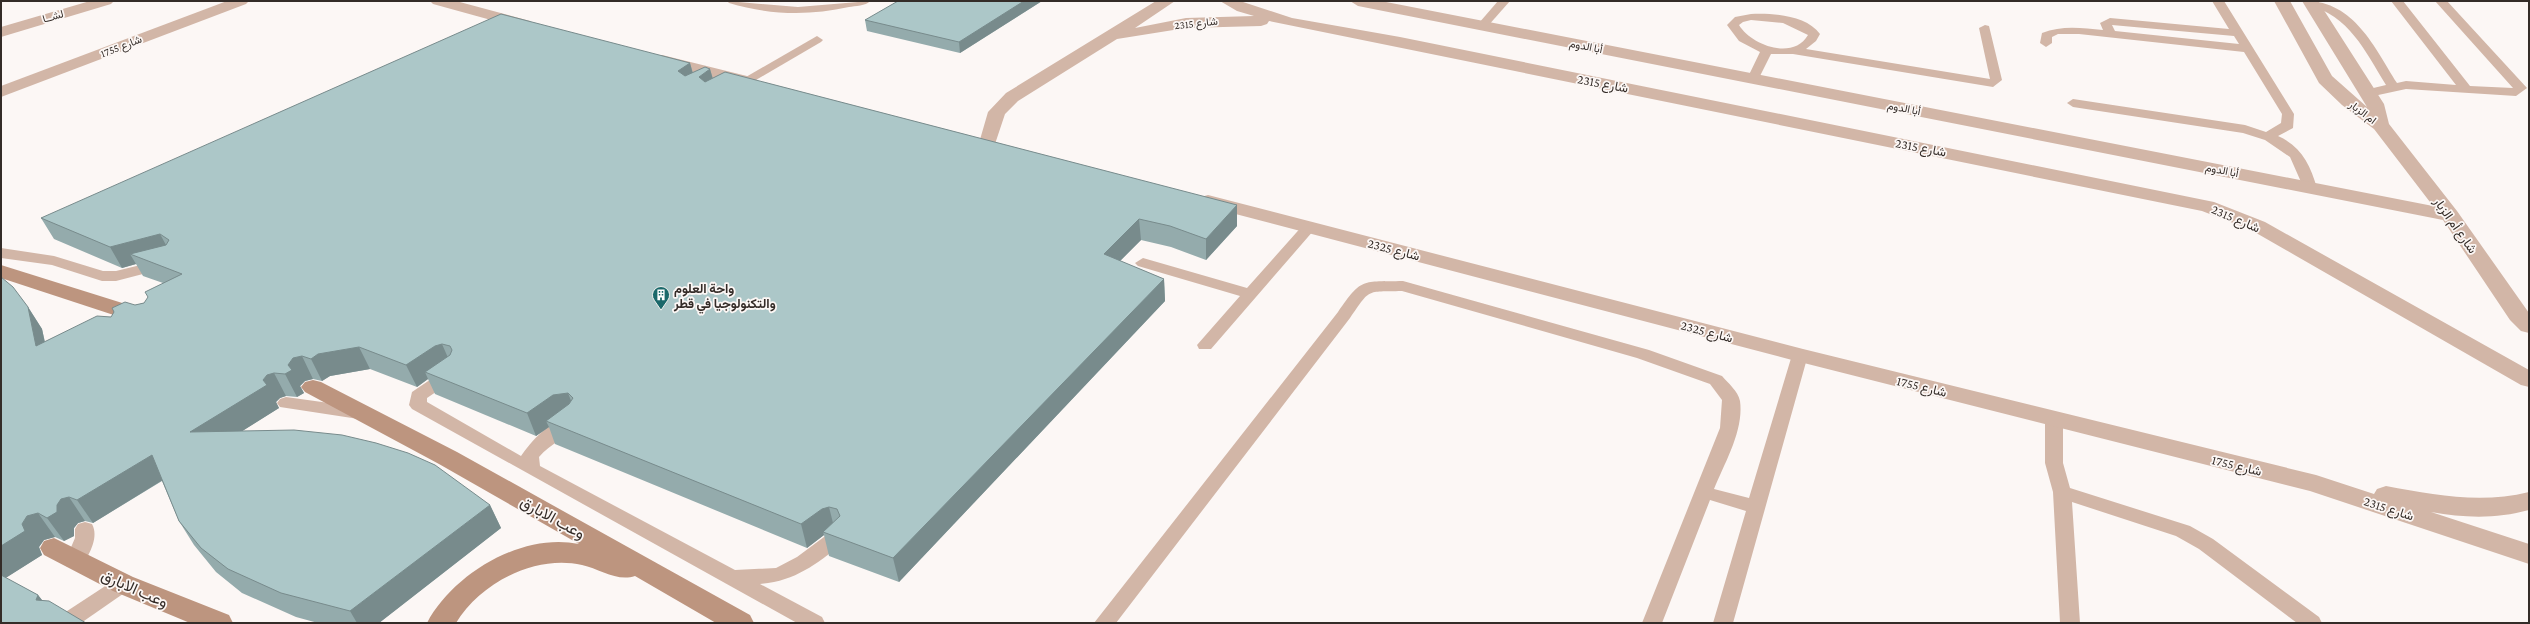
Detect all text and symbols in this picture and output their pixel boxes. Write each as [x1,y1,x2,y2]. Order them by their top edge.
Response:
street label: لشــا [41,7,65,25]
street label: شارع 2315 [1174,15,1219,33]
street label: شارع 1755 [99,33,144,61]
street label: أبا الدوم [1568,37,1604,57]
street label: شارع 2315 [1576,71,1630,98]
street label: ام الزبار [2345,97,2379,128]
street label: أبا الدوم [1886,99,1922,119]
street label: شارع 2315 [1894,135,1948,162]
street label: أبا الدوم [2204,161,2240,181]
street label: شارع أم الزبار [2429,194,2480,257]
street label: شارع 2315 [2208,202,2262,237]
street label: شارع 2325 [1366,235,1422,266]
place label: واحة العلوم والتكنولوجيا في قطر [673,281,776,314]
building icon: واحة العلوم والتكنولوجيا في قطر [651,285,671,310]
street label: شارع 2325 [1679,317,1735,348]
street label: شارع 1755 [1895,373,1948,402]
street label: شارع 1755 [2210,452,2263,481]
street label: وعب الابارق [517,493,588,544]
street label: شارع 2315 [2361,493,2416,525]
street label: وعب الابارق [98,566,171,613]

